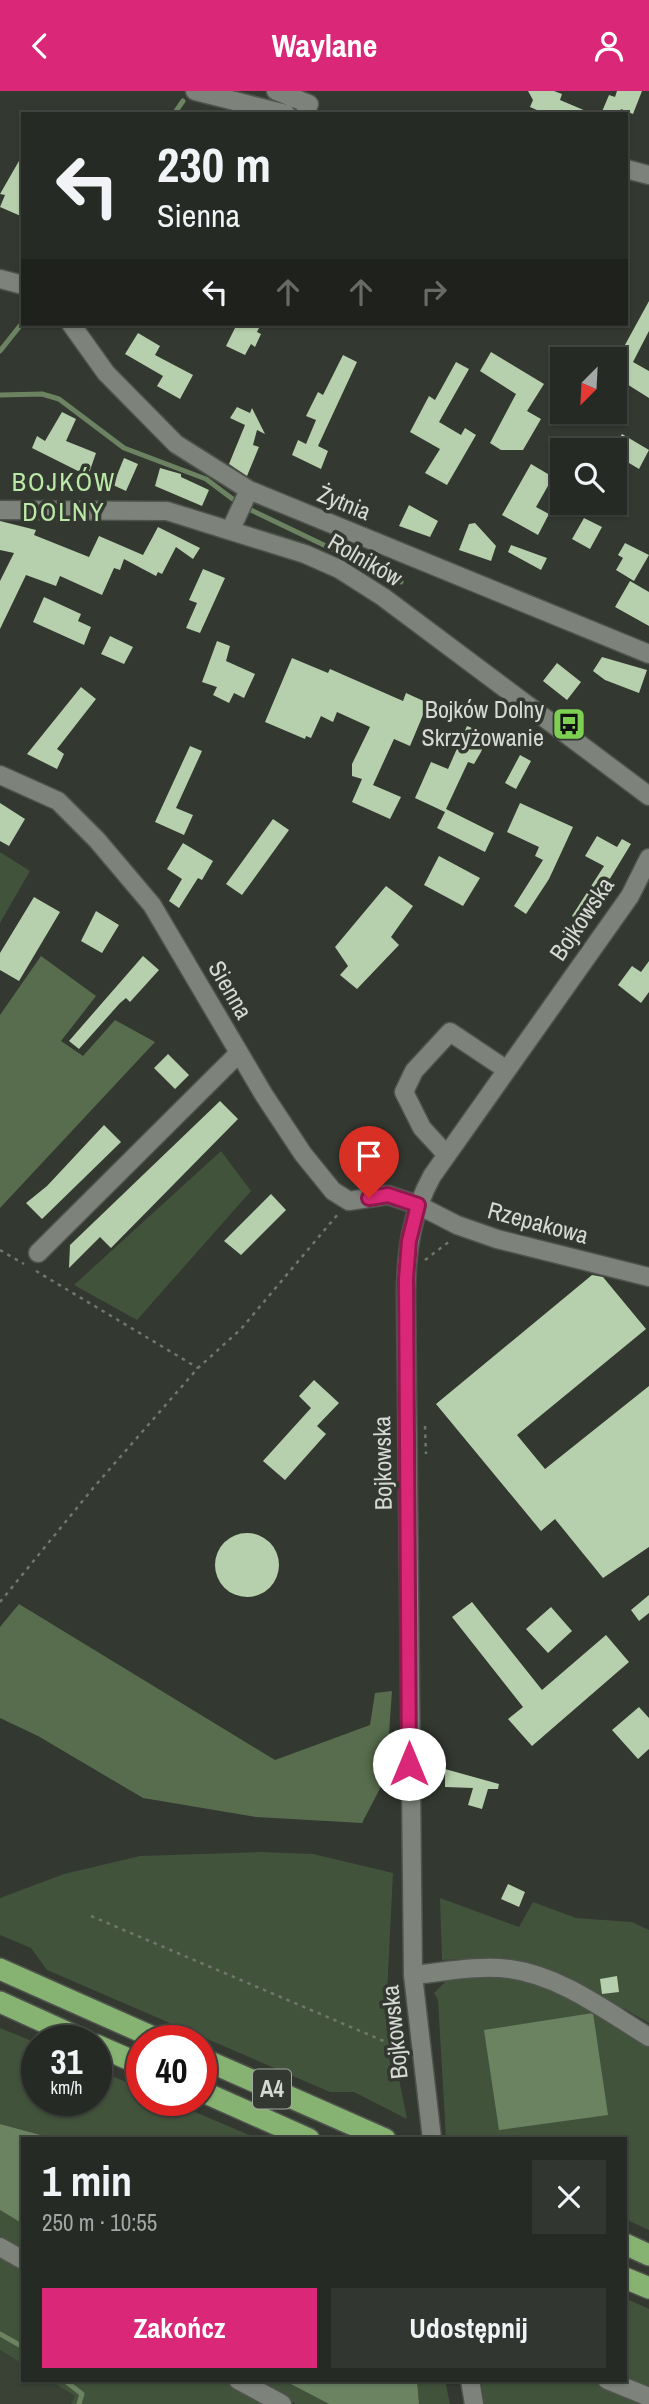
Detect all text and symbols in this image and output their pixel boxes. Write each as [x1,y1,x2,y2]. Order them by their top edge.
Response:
text: Waylane [272,24,377,67]
icon: back [21,27,59,65]
icon: person [590,27,628,65]
text: 230 m [157,131,271,197]
icon: left [42,140,133,231]
text: Sienna [157,194,240,237]
icon: left [196,273,234,311]
icon: ahead [269,273,307,311]
icon: ahead [342,273,380,311]
icon: right [415,273,453,311]
north arrow [550,347,626,423]
map controls [550,347,627,515]
button: search [550,438,627,515]
district label: BOJKÓW DOLNY [12,464,116,529]
street label: Żytnia [313,477,376,527]
street label: Rolników [322,525,409,594]
place label: Bojków Dolny Skrzyżowanie [422,693,544,753]
bus stop icon: Bojków Dolny Skrzyżowanie [550,705,588,743]
street label: Bojkowska [542,870,621,966]
street label: Sienna [201,954,260,1025]
pin [339,1126,399,1198]
icon: arrive [350,1137,388,1175]
street label: Rzepakowa [484,1193,592,1251]
street label: Bojkowska [365,1416,399,1510]
position arrow [372,1727,446,1801]
street label: Bojkowska [373,1984,415,2081]
speed limit sign: 40 [126,2025,217,2116]
text: 31 [51,2038,82,2085]
road number: A4 [253,2070,291,2109]
text: km/h [51,2075,83,2100]
text: 1 min [42,2153,132,2209]
button: close [532,2160,606,2234]
text: 250 m · 10:55 [42,2207,157,2238]
button: Zakończ [42,2288,317,2368]
button: Udostępnij [331,2288,606,2368]

